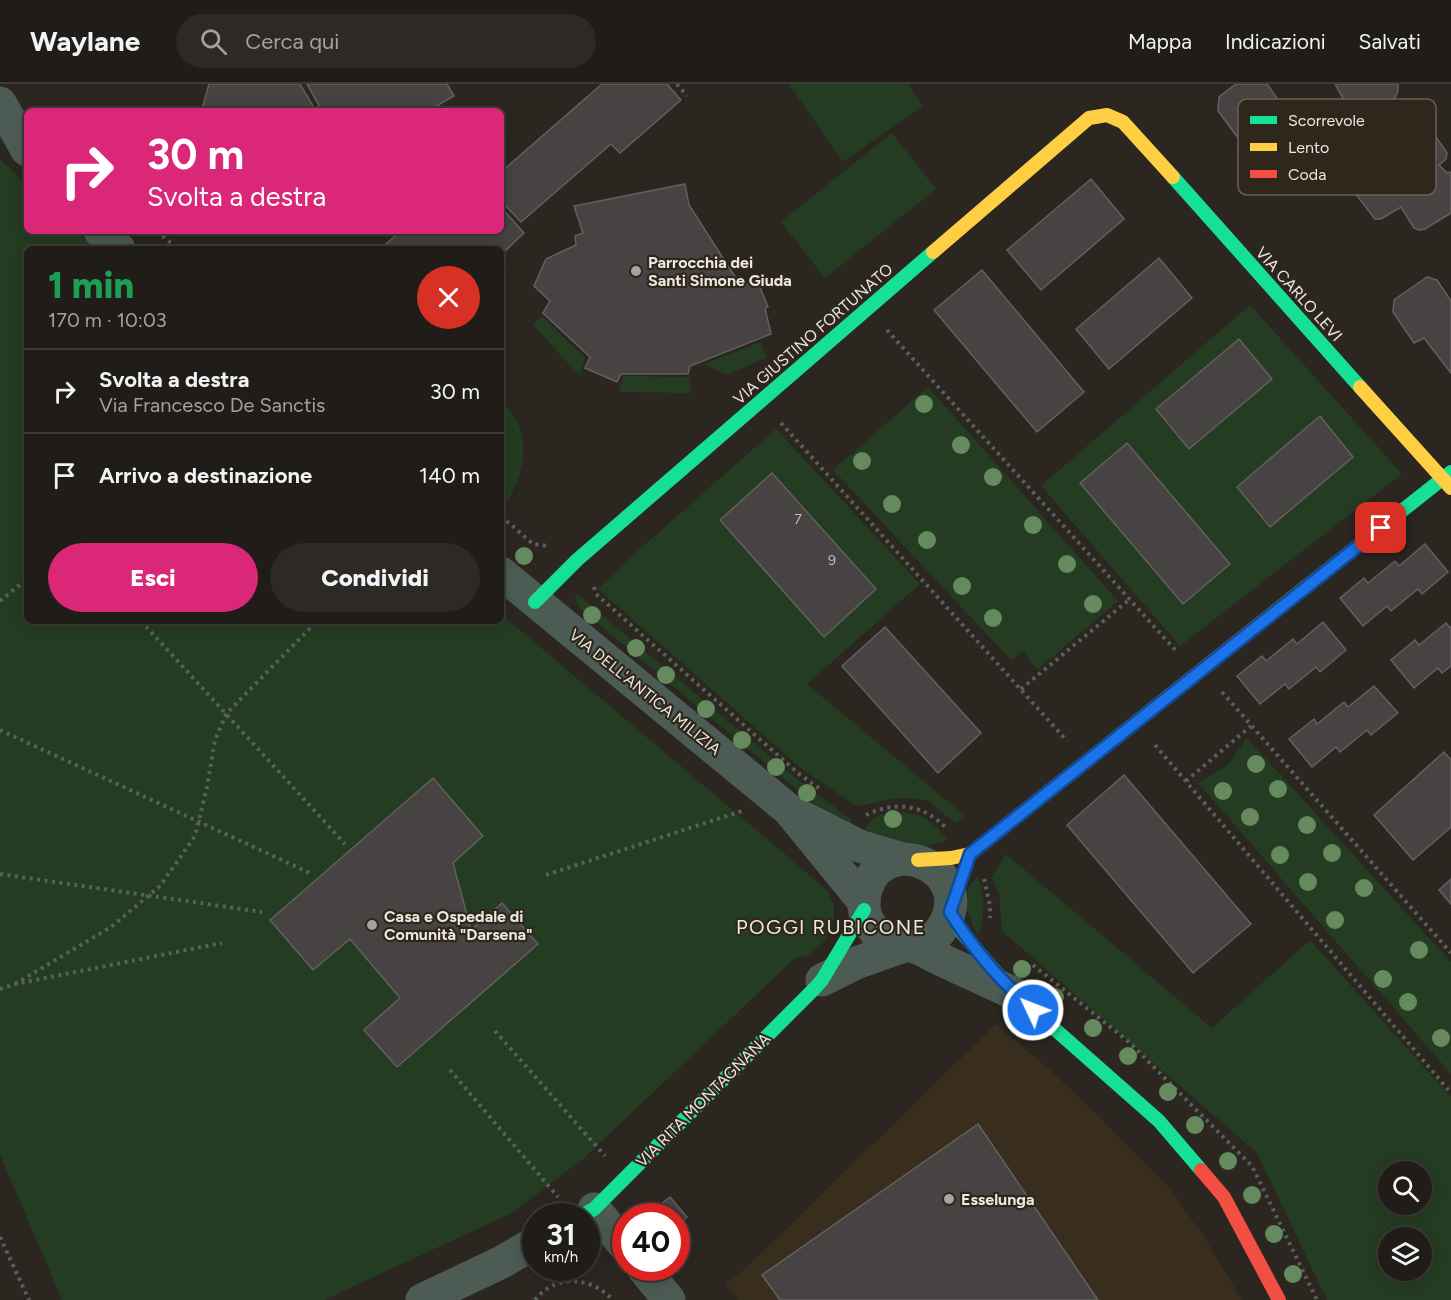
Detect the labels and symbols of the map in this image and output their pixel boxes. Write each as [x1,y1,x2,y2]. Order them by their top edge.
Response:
legend [1238,99,1436,195]
text: Scorrevole [1288,111,1365,130]
text: Lento [1288,138,1329,157]
text: Coda [1288,165,1326,184]
street label: VIA CARLO LEVI [1252,243,1346,345]
place label: Parrocchia dei Santi Simone Giuda [648,253,792,290]
street label: VIA GIUSTINO FORTUNATO [729,260,897,408]
marker: Parrocchia dei Santi Simone Giuda [629,264,643,278]
pin [1355,502,1406,553]
house number: 7 [794,511,802,528]
house number: 9 [828,552,836,569]
street label: VIA DELL'ANTICA MILIZIA [566,625,725,759]
place label: Casa e Ospedale di Comunità "Darsena" [384,907,533,944]
district label: POGGI RUBICONE [736,915,926,939]
marker: Casa e Ospedale di Comunità "Darsena" [365,918,379,932]
position arrow [1001,978,1065,1042]
street label: VIA RITA MONTAGNANA [632,1029,774,1171]
place label: Esselunga [961,1190,1034,1209]
marker: Esselunga [942,1192,956,1206]
speed limit sign: 40 [612,1203,690,1281]

